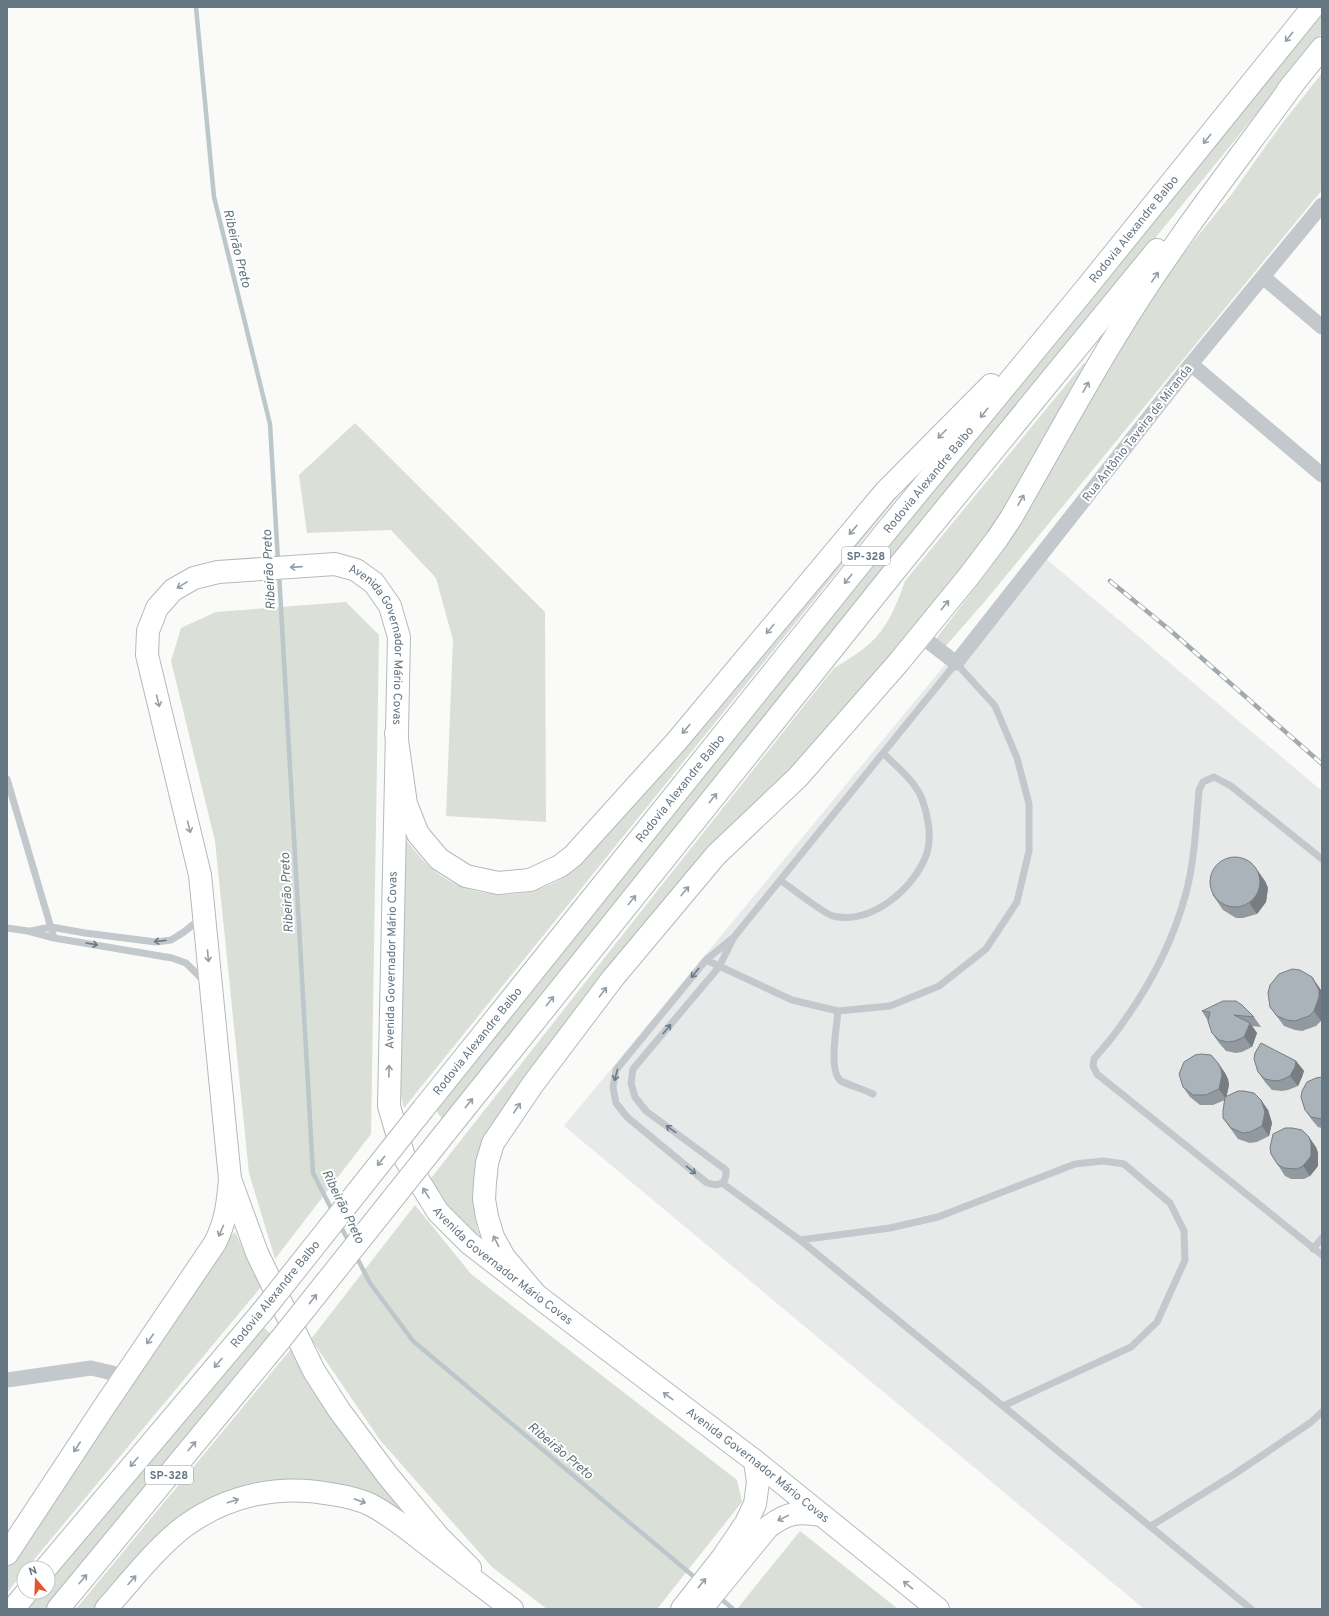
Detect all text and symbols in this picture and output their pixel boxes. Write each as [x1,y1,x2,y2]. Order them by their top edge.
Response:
one-way arrow [1285,32,1293,43]
one-way arrow [1203,133,1212,144]
street label: Rodovia Alexandre Balbo [1086,172,1183,287]
water label: Ribeirão Preto [219,208,254,289]
one-way arrow [1151,271,1159,283]
street label: Rua Antônio Taveira de Miranda [1079,362,1196,505]
one-way arrow [1082,381,1090,393]
one-way arrow [979,408,988,418]
street label: Rodovia Alexandre Balbo [880,423,978,537]
one-way arrow [937,429,946,439]
one-way arrow [1018,494,1026,506]
one-way arrow [849,524,858,535]
water label: Ribeirão Preto [260,529,280,610]
road number: SP-328 [842,547,890,565]
street label: Avenida Governador Mário Covas [347,561,406,725]
one-way arrow [290,563,303,570]
one-way arrow [844,573,853,584]
one-way arrow [176,581,188,589]
one-way arrow [941,600,950,610]
one-way arrow [765,624,774,635]
one-way arrow [155,694,162,707]
one-way arrow [682,724,691,734]
street label: Rodovia Alexandre Balbo [633,731,729,846]
one-way arrow [708,793,717,804]
one-way arrow [185,821,193,834]
water label: Ribeirão Preto [278,852,298,933]
street label: Avenida Governador Mário Covas [382,871,402,1049]
one-way arrow [681,886,690,897]
one-way arrow [627,894,636,905]
one-way arrow [154,937,167,945]
one-way arrow [85,940,98,948]
one-way arrow [204,949,212,962]
one-way arrow [691,968,700,978]
street label: Rodovia Alexandre Balbo [430,984,527,1099]
one-way arrow [598,986,607,997]
one-way arrow [546,996,555,1007]
one-way arrow [662,1024,671,1034]
one-way arrow [386,1065,393,1078]
one-way arrow [612,1068,619,1081]
one-way arrow [465,1097,473,1108]
one-way arrow [513,1102,521,1113]
one-way arrow [666,1125,677,1134]
one-way arrow [377,1156,386,1167]
one-way arrow [686,1166,697,1175]
water label: Ribeirão Preto [317,1167,367,1246]
one-way arrow [422,1188,430,1199]
street label: Avenida Governador Mário Covas [428,1204,576,1329]
one-way arrow [217,1225,224,1237]
one-way arrow [492,1236,499,1248]
street label: Rodovia Alexandre Balbo [227,1237,324,1352]
one-way arrow [308,1293,317,1304]
one-way arrow [146,1334,154,1345]
one-way arrow [214,1358,223,1369]
one-way arrow [663,1391,674,1400]
street label: Avenida Governador Mário Covas [683,1405,832,1527]
water label: Ribeirão Preto [524,1420,596,1483]
one-way arrow [188,1441,197,1452]
one-way arrow [73,1442,81,1453]
one-way arrow [130,1457,139,1468]
road number: SP-328 [145,1466,193,1484]
one-way arrow [226,1497,239,1504]
one-way arrow [353,1498,366,1505]
one-way arrow [777,1514,789,1522]
north arrow [16,1560,56,1600]
text: N [27,1564,39,1579]
one-way arrow [78,1574,87,1584]
one-way arrow [127,1575,137,1585]
one-way arrow [698,1578,707,1589]
one-way arrow [902,1580,913,1589]

